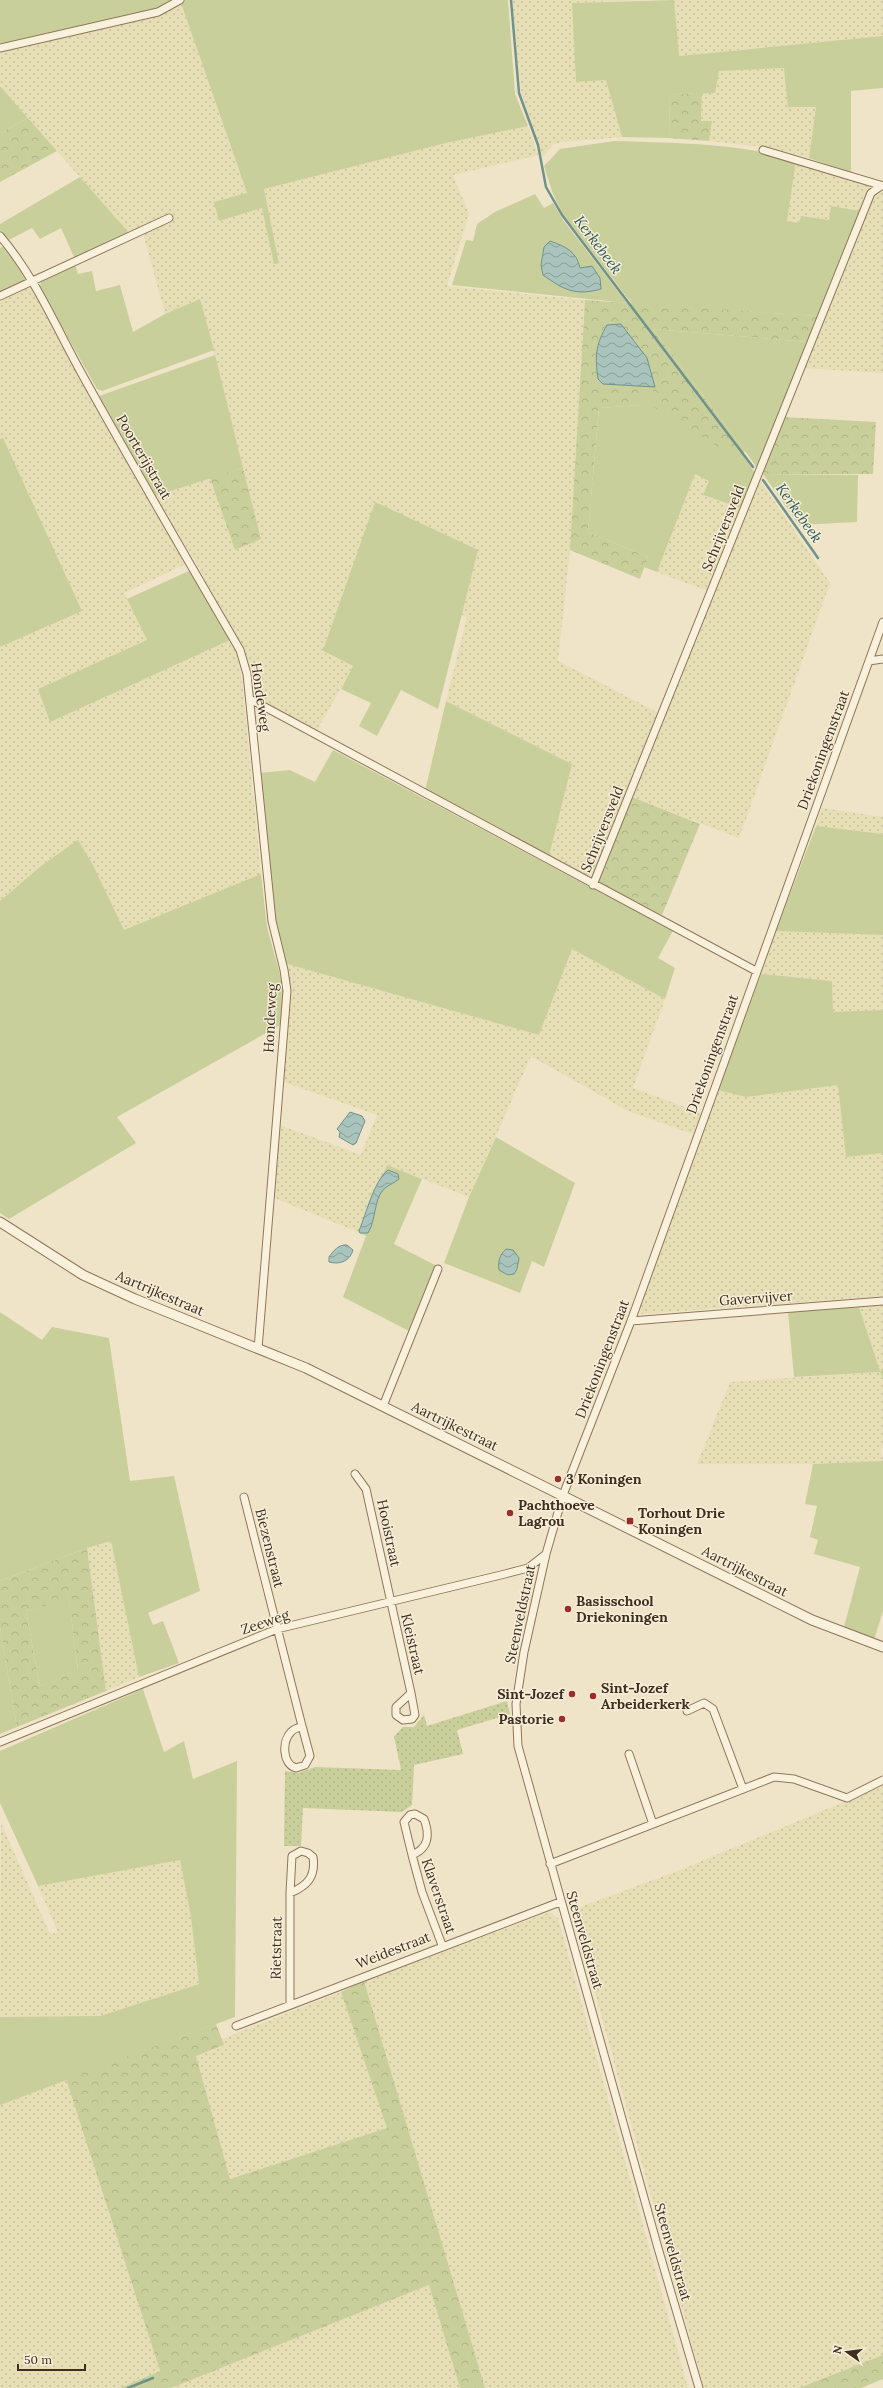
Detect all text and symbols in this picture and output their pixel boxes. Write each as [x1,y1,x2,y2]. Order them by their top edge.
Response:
water label: Kerkebeek [570,212,627,278]
street label: Poorterijstraat [112,411,176,503]
water label: Kerkebeek [772,479,827,546]
street label: Schrijversveld [698,482,748,574]
street label: Hondeweg [247,661,275,733]
street label: Driekoningenstraat [793,687,853,812]
street label: Schrijversveld [577,783,627,875]
street label: Hondeweg [259,983,281,1053]
street label: Driekoningenstraat [682,991,742,1116]
street label: Aartrijkestraat [112,1266,207,1320]
street label: Gavervijver [719,1286,793,1310]
street label: Driekoningenstraat [571,1296,633,1421]
street label: Aartrijkestraat [408,1397,502,1455]
place label: 3 Koningen [566,1470,642,1488]
marker: 3 Koningen [553,1474,563,1484]
place label: Pachthoeve Lagrou [518,1496,595,1530]
street label: Hooistraat [373,1498,405,1569]
place label: Torhout Drie Koningen [638,1504,725,1538]
street label: Biezenstraat [251,1507,289,1590]
marker: Pachthoeve Lagrou [505,1508,515,1518]
marker: Torhout Drie Koningen [625,1516,635,1526]
street label: Aartrijkestraat [698,1541,792,1601]
street label: Steenveldstraat [501,1562,539,1665]
place label: Basisschool Driekoningen [576,1592,668,1626]
marker: Basisschool Driekoningen [563,1604,573,1614]
street label: Zeeweg [238,1605,292,1639]
street label: Kleistraat [397,1612,429,1677]
place label: Sint-Jozef Arbeiderkerk [601,1679,691,1713]
place label: Sint-Jozef [497,1685,565,1703]
marker: Sint-Jozef [567,1689,577,1699]
marker: Sint-Jozef Arbeiderkerk [588,1691,598,1701]
place label: Pastorie [499,1710,554,1728]
marker: Pastorie [557,1714,567,1724]
street label: Klaverstraat [418,1856,461,1937]
street label: Steenveldstraat [562,1889,608,1992]
street label: Rietstraat [266,1916,286,1980]
street label: Weidestraat [353,1927,433,1972]
street label: Steenveldstraat [650,2201,696,2304]
north arrow [827,2332,867,2372]
text: N [829,2343,845,2355]
scale bar [18,2346,85,2372]
text: 50 m [24,2352,52,2367]

